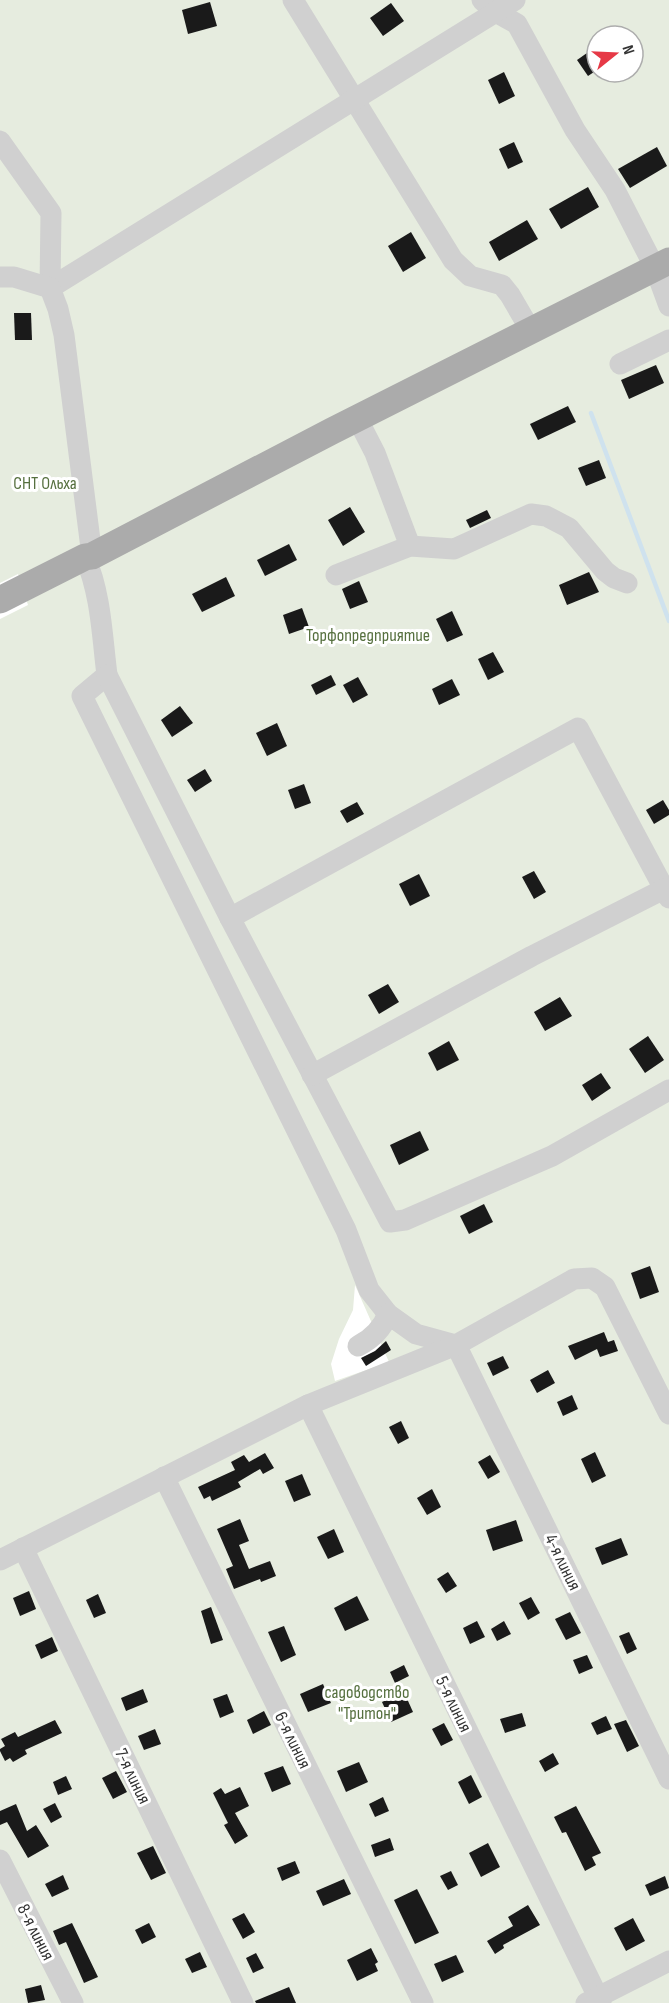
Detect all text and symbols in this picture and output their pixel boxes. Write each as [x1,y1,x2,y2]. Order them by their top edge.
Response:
north arrow [585,24,645,84]
text: N [617,43,638,57]
park label: СНТ Ольха [13,473,77,494]
park label: Торфопредприятие [306,625,430,646]
street label: 4-я линия [540,1531,585,1594]
street label: 5-я линия [431,1673,476,1736]
park label: садоводство "Тритон" [325,1682,409,1724]
street label: 6-я линия [270,1709,315,1772]
street label: 7-я линия [110,1745,155,1807]
street label: 8-я линия [13,1901,59,1964]

